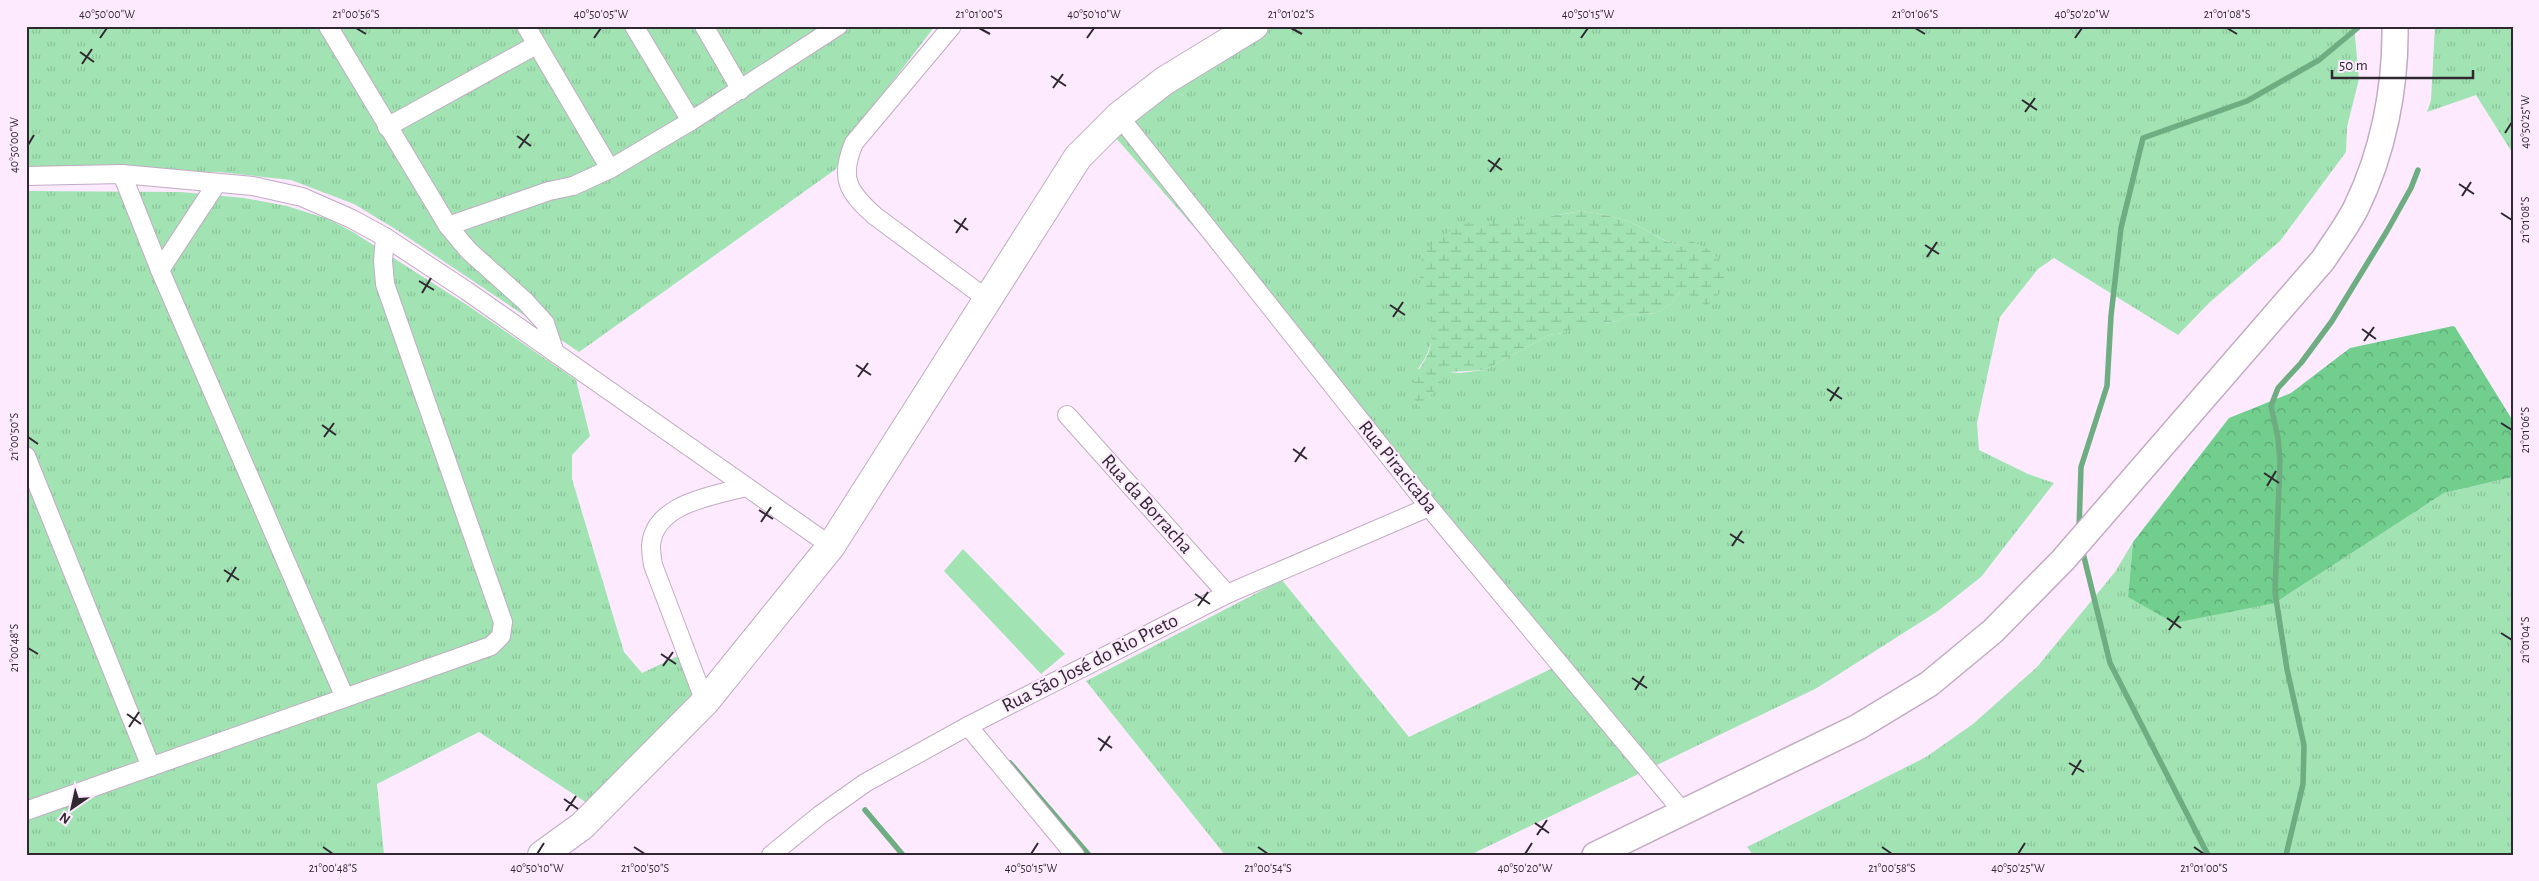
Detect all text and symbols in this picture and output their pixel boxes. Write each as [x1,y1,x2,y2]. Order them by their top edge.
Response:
text: 40°50'00"W [79,8,135,20]
text: 21°00'56"S [332,8,380,20]
text: 40°50'05"W [574,8,629,20]
text: 21°01'00"S [955,8,1003,20]
text: 40°50'10"W [1067,8,1121,20]
text: 21°01'02"S [1268,8,1315,20]
text: 40°50'15"W [1562,8,1614,20]
text: 21°01'06"S [1892,8,1939,20]
text: 40°50'20"W [2054,8,2110,20]
text: 21°01'08"S [2204,8,2251,20]
scale bar [2332,48,2473,80]
text: 50 m [2339,58,2368,73]
text: 40°50'25"W [2519,95,2531,149]
text: 40°50'00"W [8,117,20,173]
text: 21°01'08"S [2519,196,2531,243]
text: 21°01'06"S [2519,406,2531,453]
text: 21°00'50"S [8,413,20,461]
street label: Rua Piracicaba [1355,417,1441,517]
street label: Rua da Borracha [1097,451,1197,557]
street label: Rua São José do Rio Preto [999,610,1181,716]
text: 21°01'04"S [2519,616,2531,663]
text: 21°00'48"S [8,624,20,672]
north arrow [48,784,98,834]
text: N [57,809,73,826]
text: 21°00'48"S [309,862,357,874]
text: 40°50'10"W [510,862,564,874]
text: 21°00'50"S [621,862,669,874]
text: 40°50'15"W [1005,862,1057,874]
text: 21°00'54"S [1244,862,1292,874]
text: 40°50'20"W [1497,862,1553,874]
text: 21°00'58"S [1868,862,1916,874]
text: 40°50'25"W [1991,862,2045,874]
text: 21°01'00"S [2180,862,2228,874]

